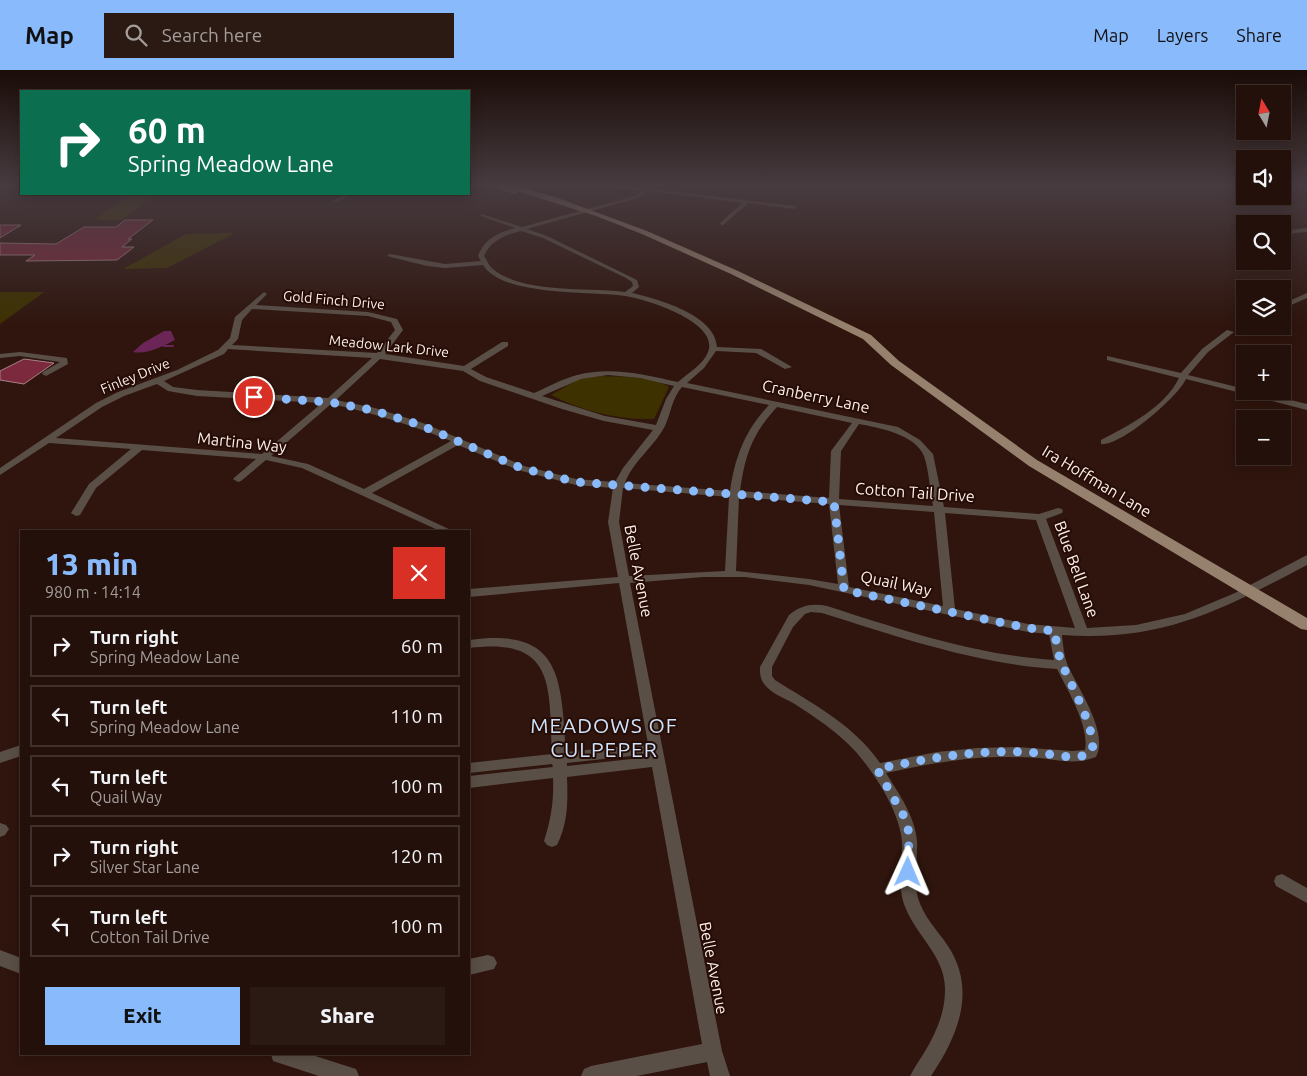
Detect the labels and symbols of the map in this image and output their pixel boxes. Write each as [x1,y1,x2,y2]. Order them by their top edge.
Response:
north arrow [1236,85,1291,140]
street label: Gold Finch Drive [282,288,386,312]
street label: Meadow Lark Drive [328,332,450,360]
street label: Finley Drive [98,355,172,397]
pin [233,376,275,418]
street label: Cranberry Lane [761,376,871,416]
street label: Martina Way [196,428,288,456]
street label: Ira Hoffman Lane [1039,441,1155,521]
street label: Cotton Tail Drive [855,479,975,505]
street label: Blue Bell Lane [1051,518,1103,620]
street label: Belle Avenue [621,523,657,619]
street label: Quail Way [859,567,933,599]
district label: MEADOWS OF CULPEPER [530,713,678,761]
position arrow [881,845,933,897]
street label: Belle Avenue [696,920,732,1016]

